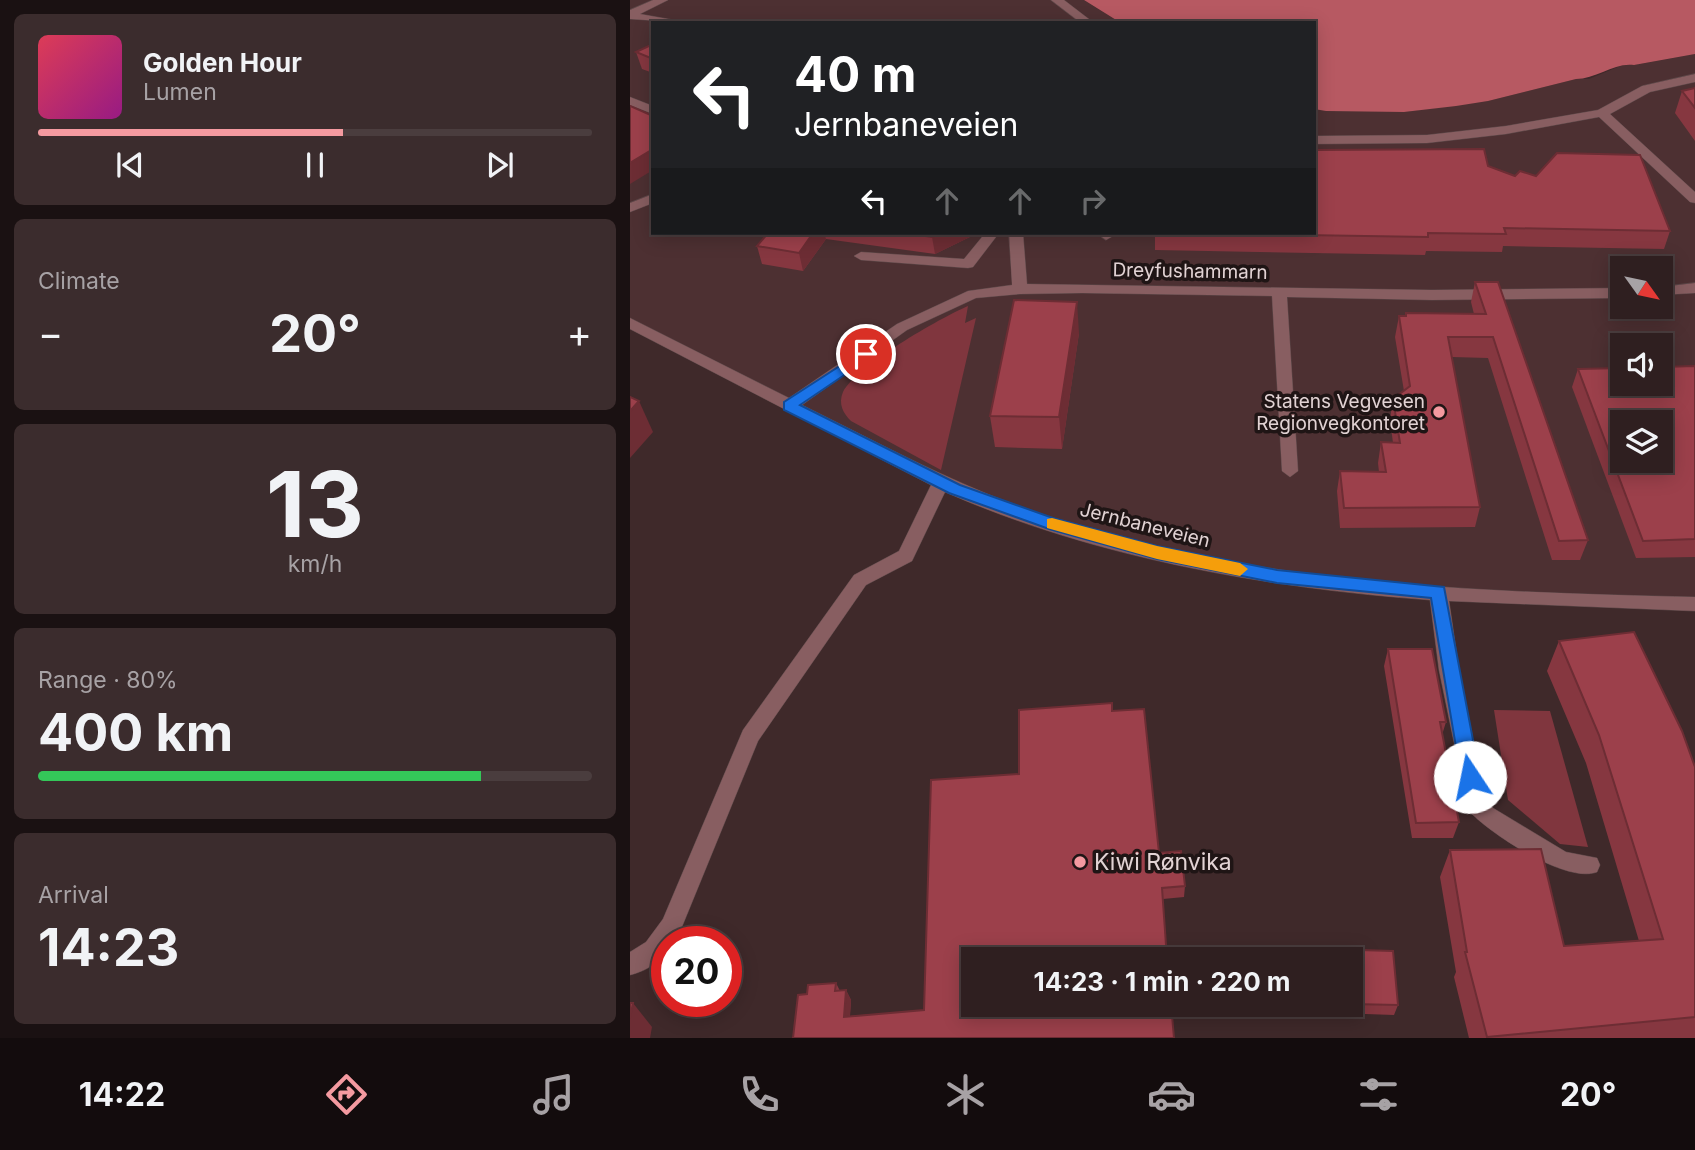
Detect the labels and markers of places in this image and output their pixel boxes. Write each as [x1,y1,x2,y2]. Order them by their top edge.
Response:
pin [836,324,896,384]
place label: Statens Vegvesen Regionvegkontoret [1256,390,1425,435]
marker: Statens Vegvesen Regionvegkontoret [1431,404,1447,420]
place label: Kiwi Rønvika [1094,848,1232,876]
marker: Kiwi Rønvika [1072,854,1088,870]

